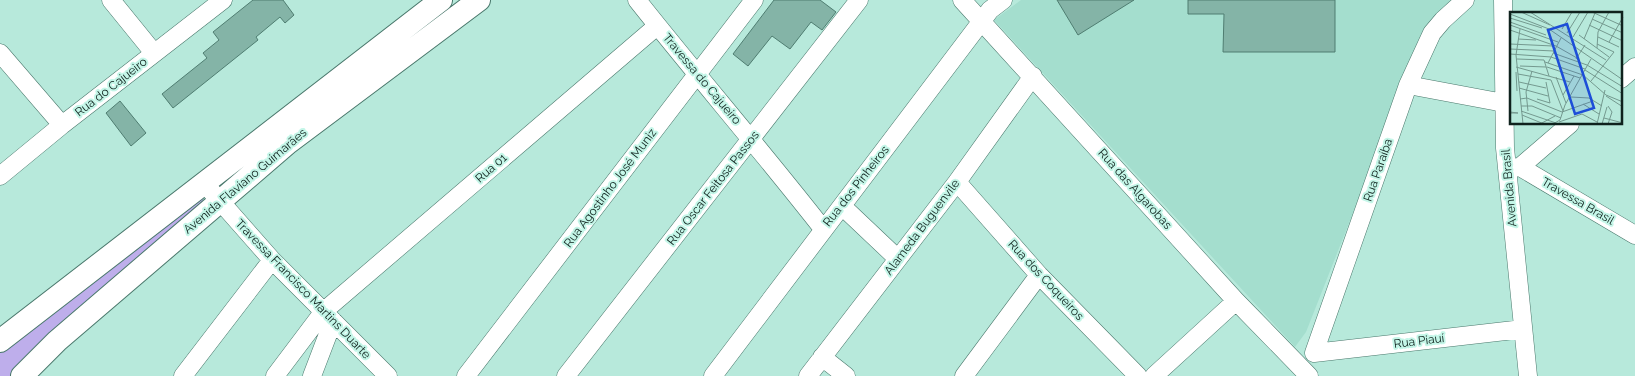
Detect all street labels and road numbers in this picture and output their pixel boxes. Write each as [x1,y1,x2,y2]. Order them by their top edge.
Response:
street label: Travessa do Cajueiro [660,31,744,127]
street label: Rua do Cajueiro [72,55,150,119]
street label: Avenida Flaviano Guimarães [181,125,310,237]
street label: Rua Agostinho José Muniz [561,126,659,250]
street label: Rua Oscar Feitosa Passos [664,128,762,248]
street label: Rua Paraíba [1361,137,1395,203]
street label: Rua dos Pinheiros [820,143,892,229]
street label: Rua das Algarobas [1095,146,1175,232]
street label: Avenida Brasil [1499,148,1519,227]
street label: Rua 01 [472,151,510,185]
street label: Travessa Brasil [1539,175,1617,228]
street label: Alameda Buguenvile [882,176,962,278]
street label: Travessa Francisco Martins Duarte [233,216,373,362]
street label: Rua dos Coqueiros [1005,237,1087,323]
street label: Rua Piauí [1393,331,1445,351]

